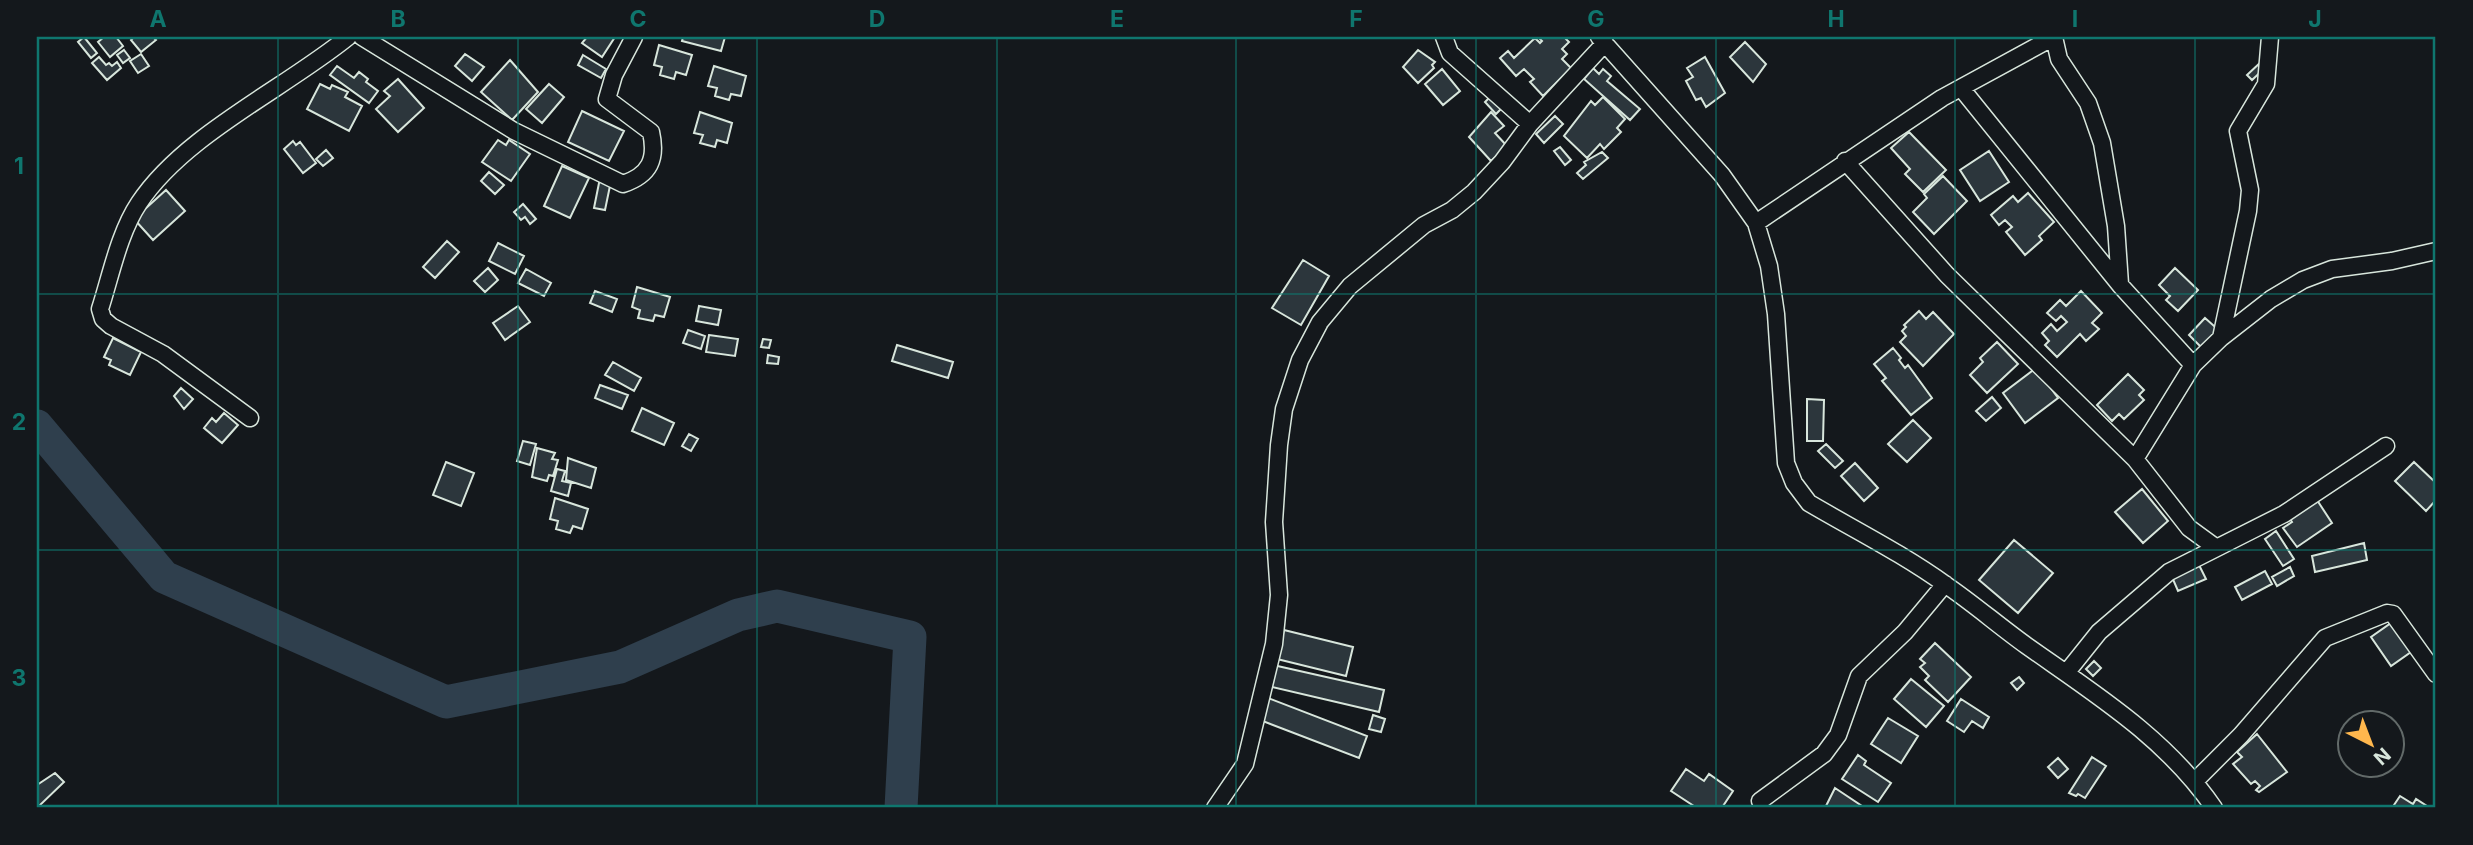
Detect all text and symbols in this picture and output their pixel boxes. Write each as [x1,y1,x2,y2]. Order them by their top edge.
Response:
text: A [149,5,167,33]
text: B [390,5,406,33]
text: C [629,5,647,33]
text: D [869,5,885,33]
text: E [1110,5,1124,33]
text: F [1349,5,1363,33]
text: G [1587,5,1605,33]
text: H [1827,5,1845,33]
text: I [2072,5,2078,33]
text: J [2308,5,2322,33]
text: 1 [14,152,24,180]
text: 2 [12,408,26,436]
text: 3 [12,664,26,692]
north arrow [2336,708,2406,778]
text: N [2369,743,2395,770]

